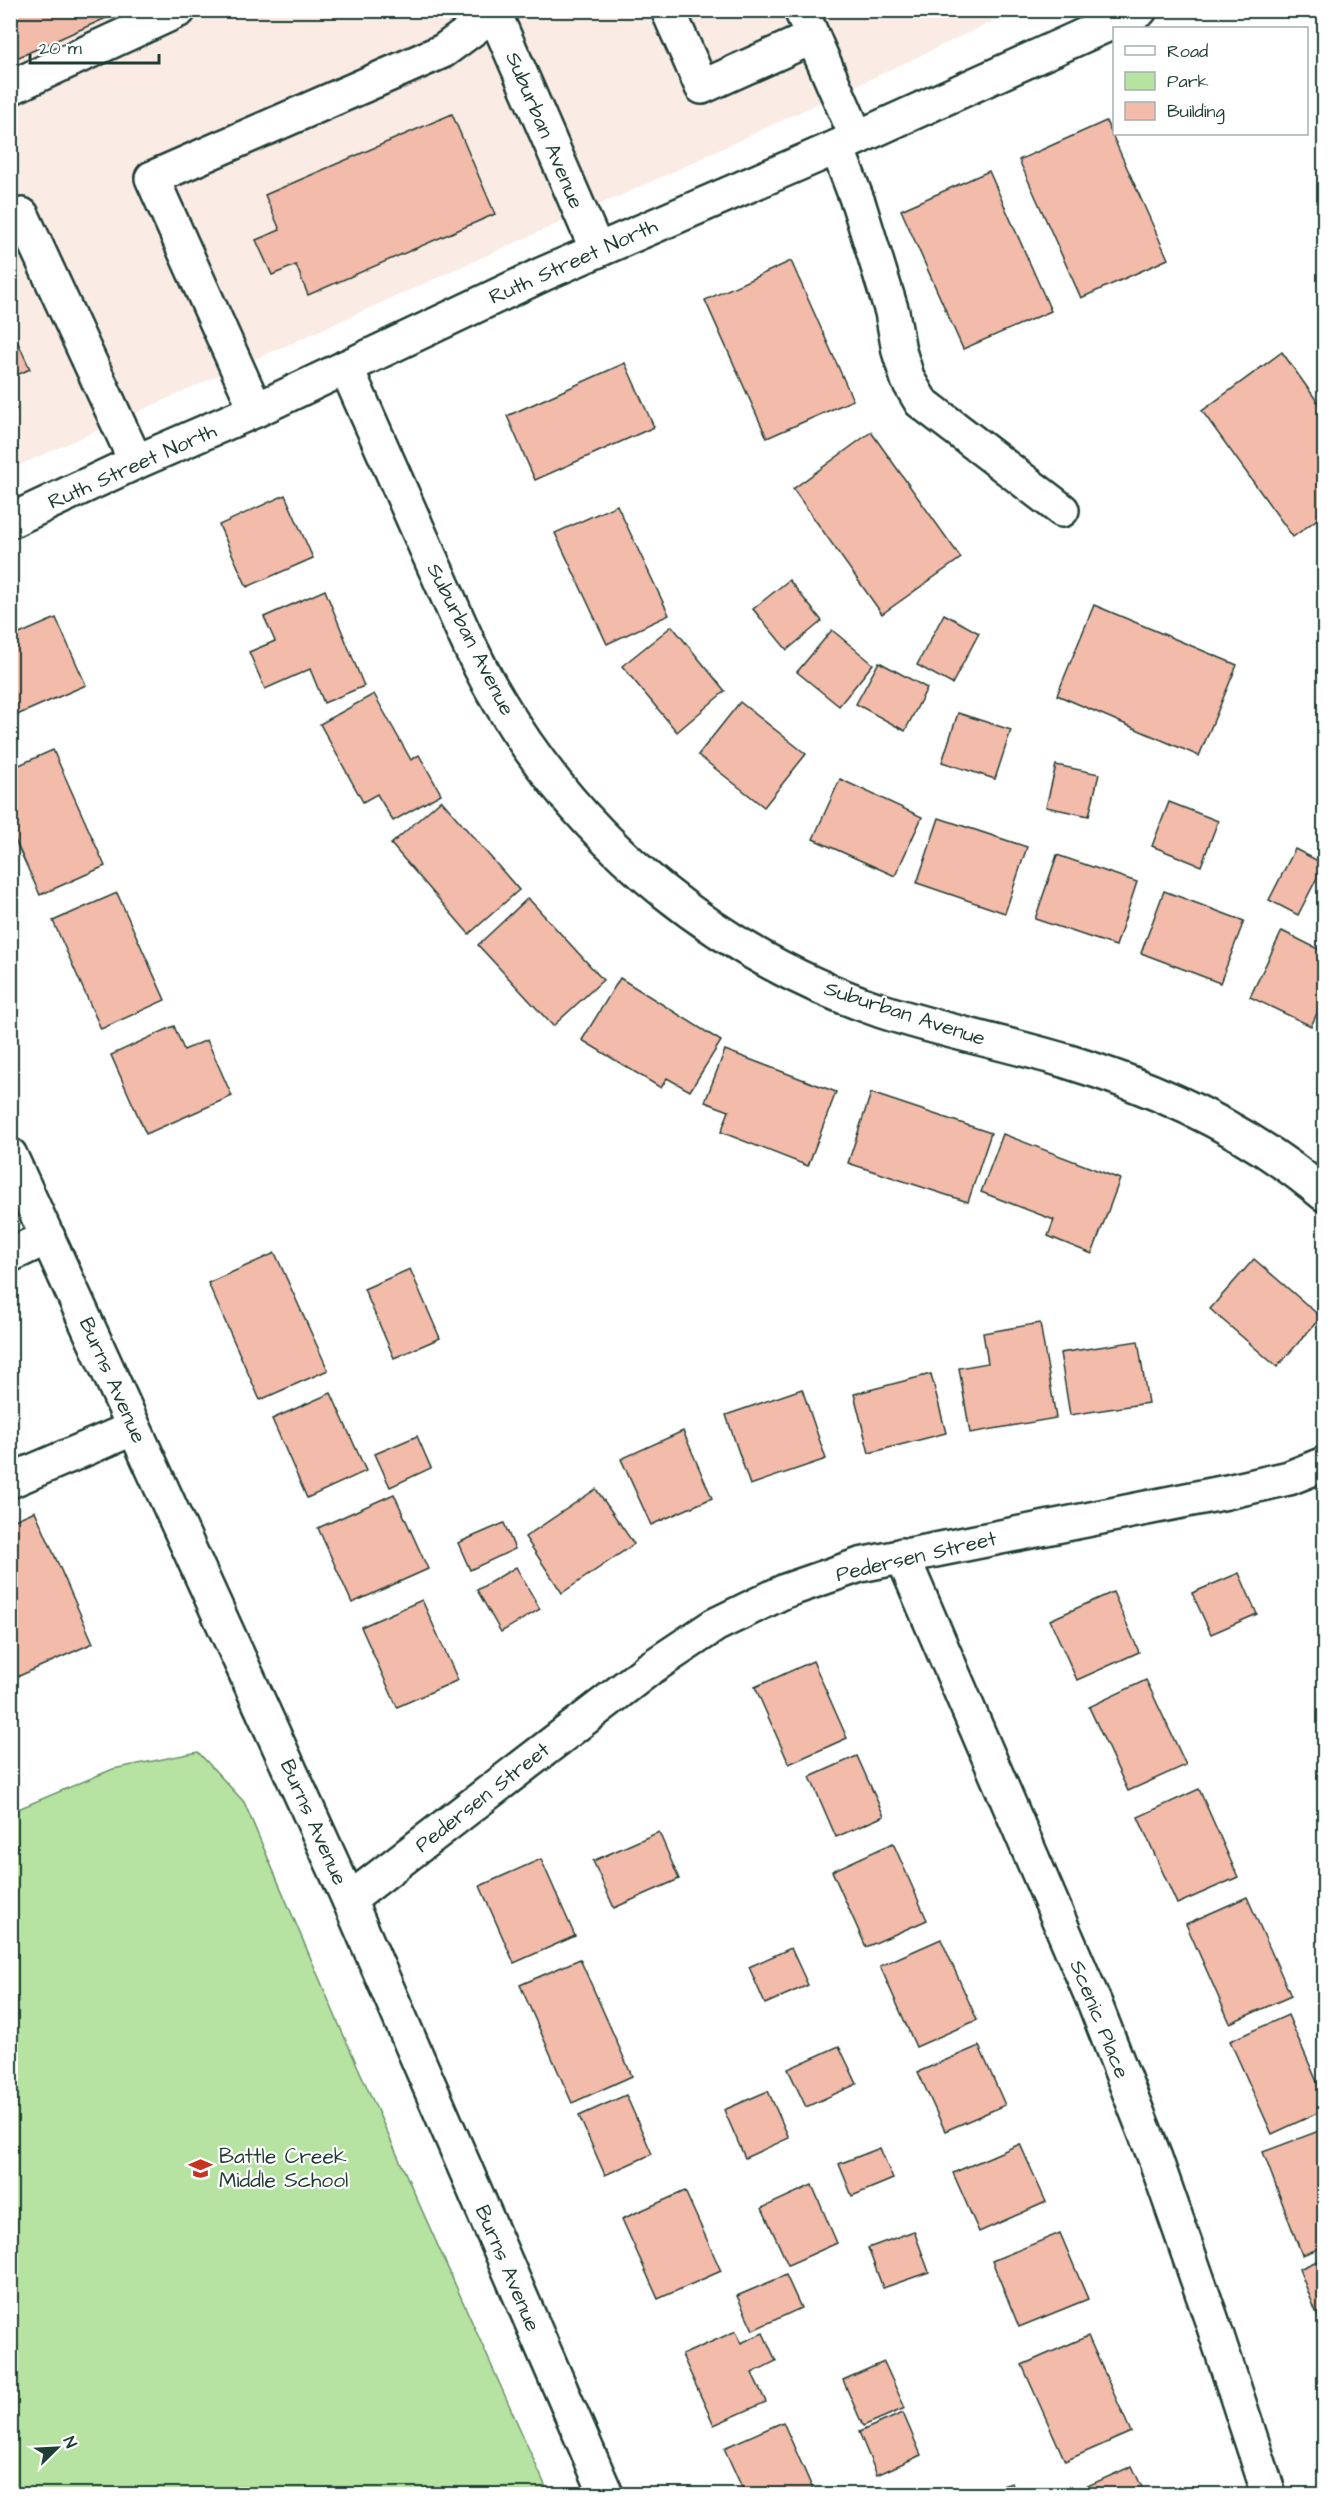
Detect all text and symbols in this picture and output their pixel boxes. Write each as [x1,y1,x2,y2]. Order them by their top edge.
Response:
scale bar [30,27,159,65]
legend [1113,27,1308,135]
text: 20 m [39,36,82,61]
text: Road [1167,39,1208,64]
street label: Suburban Avenue [498,47,591,213]
text: Park [1167,69,1209,94]
text: Building [1167,99,1225,125]
street label: Ruth Street North [484,211,663,312]
street label: Ruth Street North [43,416,222,517]
street label: Suburban Avenue [420,558,522,721]
street label: Suburban Avenue [821,974,989,1053]
street label: Burns Avenue [72,1313,153,1448]
street label: Pedersen Street [833,1524,1000,1589]
street label: Pedersen Street [409,1735,556,1859]
street label: Burns Avenue [273,1755,354,1890]
street label: Scenic Place [1063,1956,1136,2083]
place label: Battle Creek Middle School [219,2142,348,2195]
school or university icon: Battle Creek Middle School [188,2155,214,2181]
street label: Burns Avenue [468,2200,547,2336]
north arrow [27,2418,87,2478]
text: N [58,2433,82,2451]

